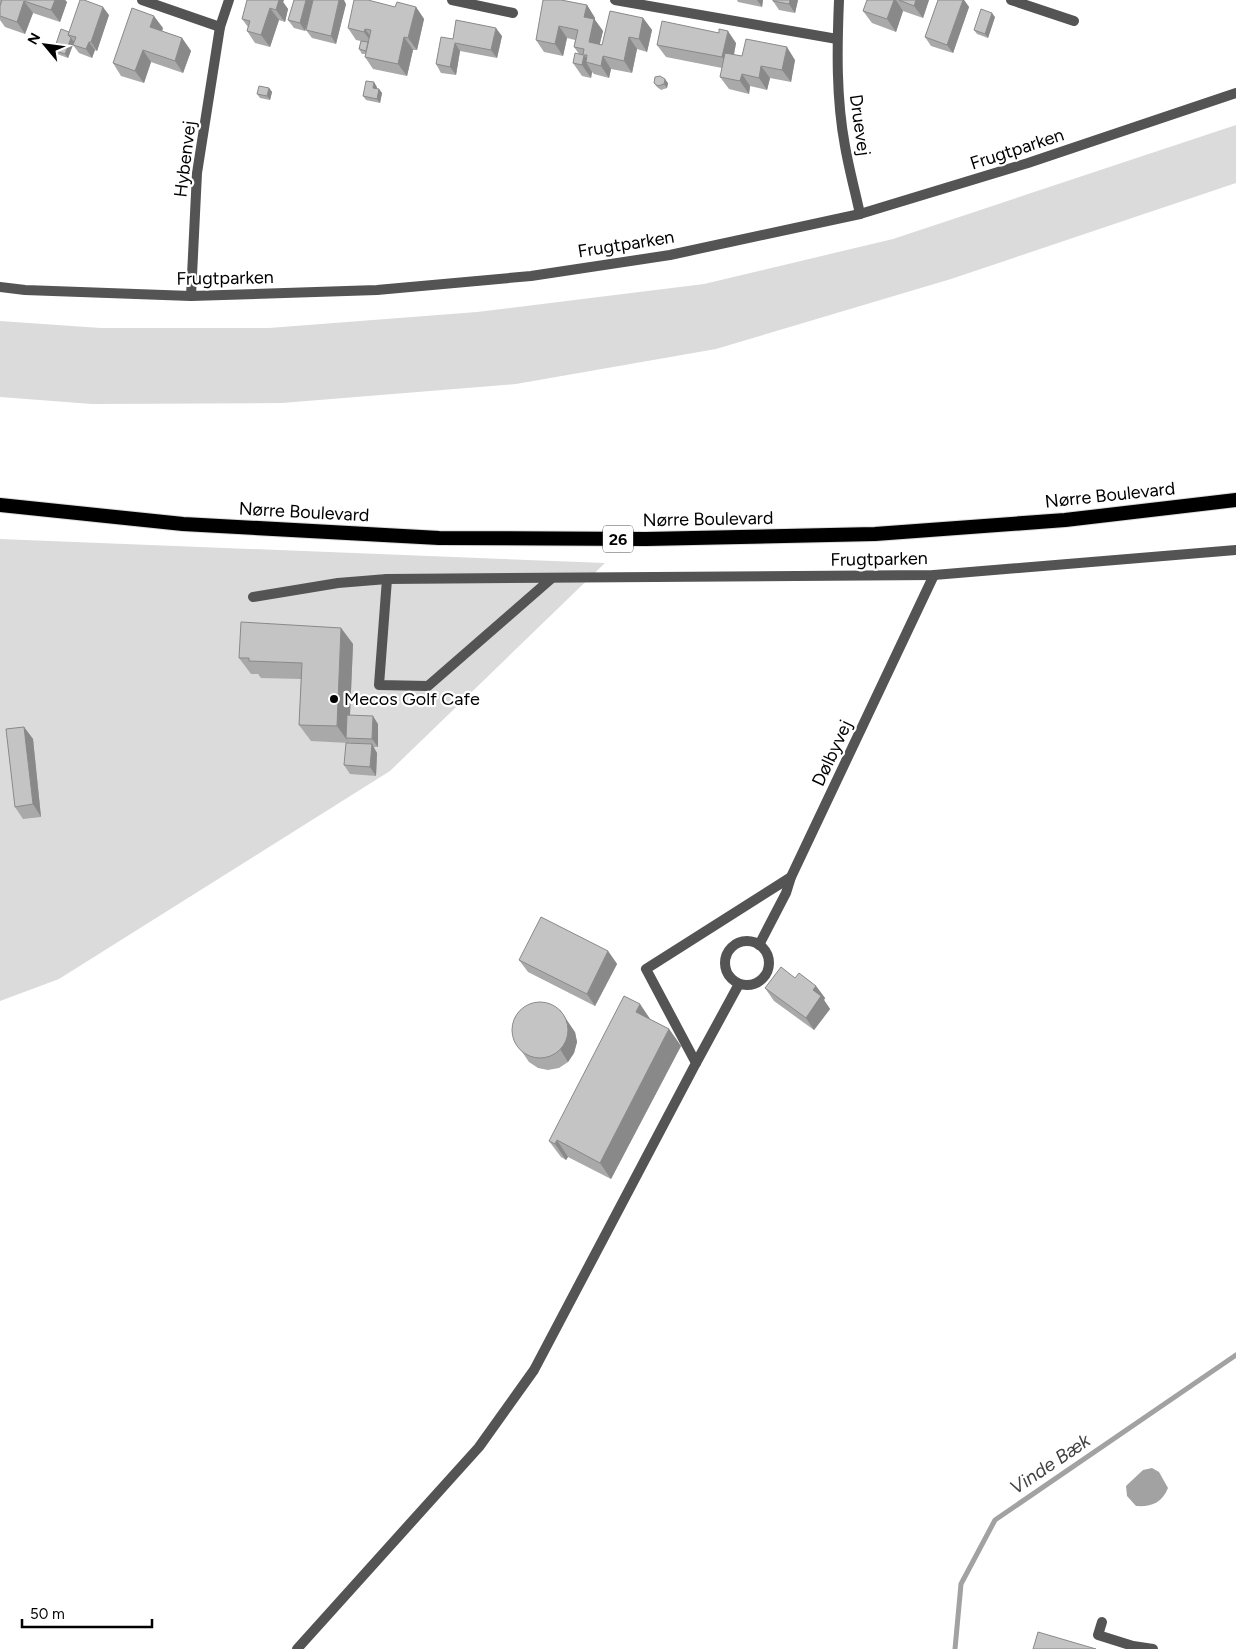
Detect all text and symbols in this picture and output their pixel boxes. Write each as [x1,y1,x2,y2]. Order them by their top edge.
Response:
north arrow [20,20,70,70]
text: N [24,30,44,48]
street label: Druevej [845,93,875,157]
street label: Hybenvej [169,119,201,199]
street label: Frugtparken [967,123,1067,175]
street label: Frugtparken [576,226,676,262]
street label: Frugtparken [176,266,274,290]
street label: Nørre Boulevard [1044,477,1176,513]
street label: Nørre Boulevard [238,498,370,526]
street label: Nørre Boulevard [642,507,774,531]
road number: 26 [603,526,633,552]
street label: Frugtparken [830,547,928,571]
place label: Mecos Golf Cafe [344,688,480,710]
marker: Mecos Golf Cafe [328,693,340,705]
street label: Dølbyvej [807,716,857,790]
water label: Vinde Bæk [1005,1428,1095,1499]
scale bar [22,1596,152,1628]
text: 50 m [30,1605,65,1623]

